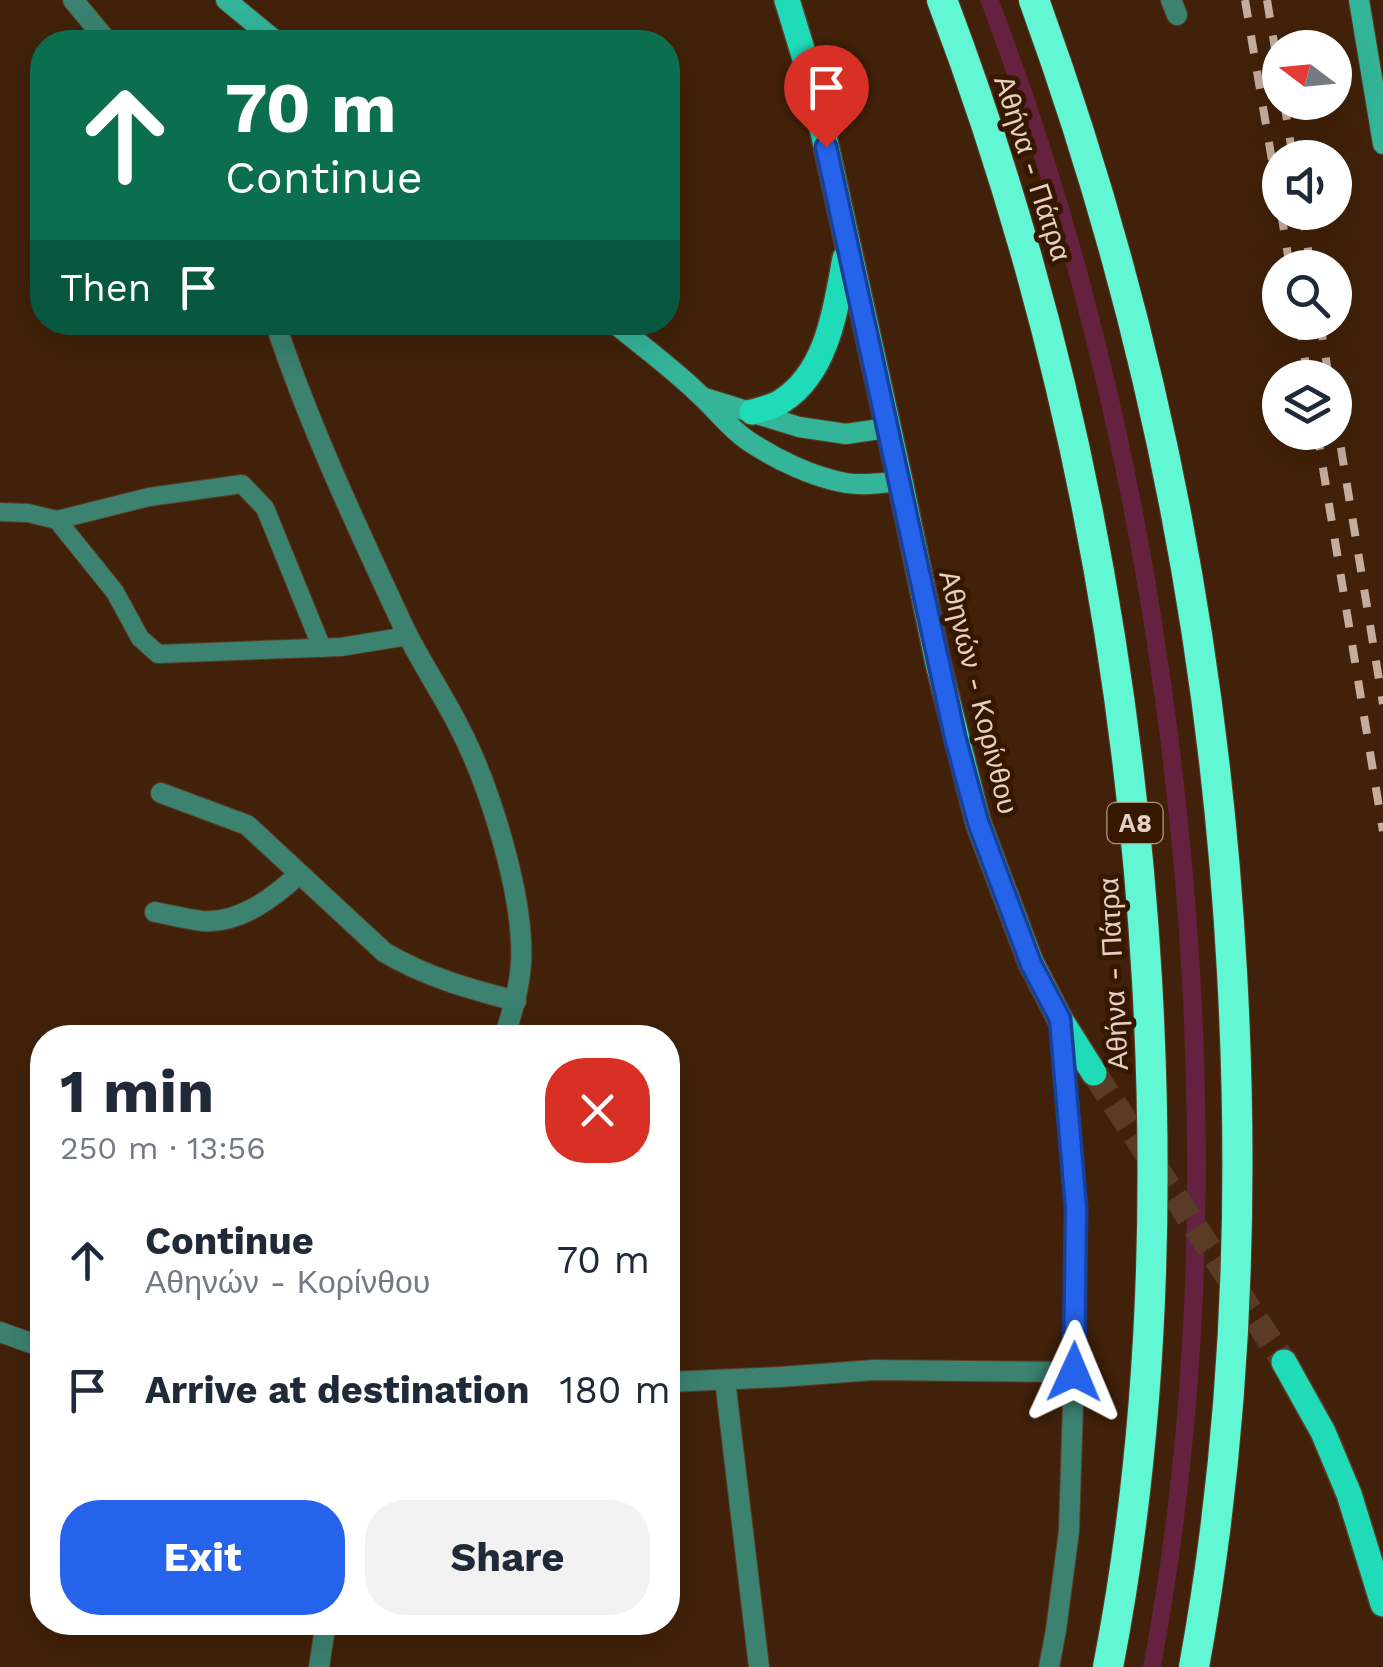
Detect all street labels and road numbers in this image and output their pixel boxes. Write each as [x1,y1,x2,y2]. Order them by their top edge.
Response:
street label: Αθήνα - Πάτρα [987,71,1078,265]
street label: Αθηνών - Κορίνθου [932,567,1025,817]
road number: Α8 [1108,803,1162,843]
street label: Αθήνα - Πάτρα [1092,877,1135,1071]

